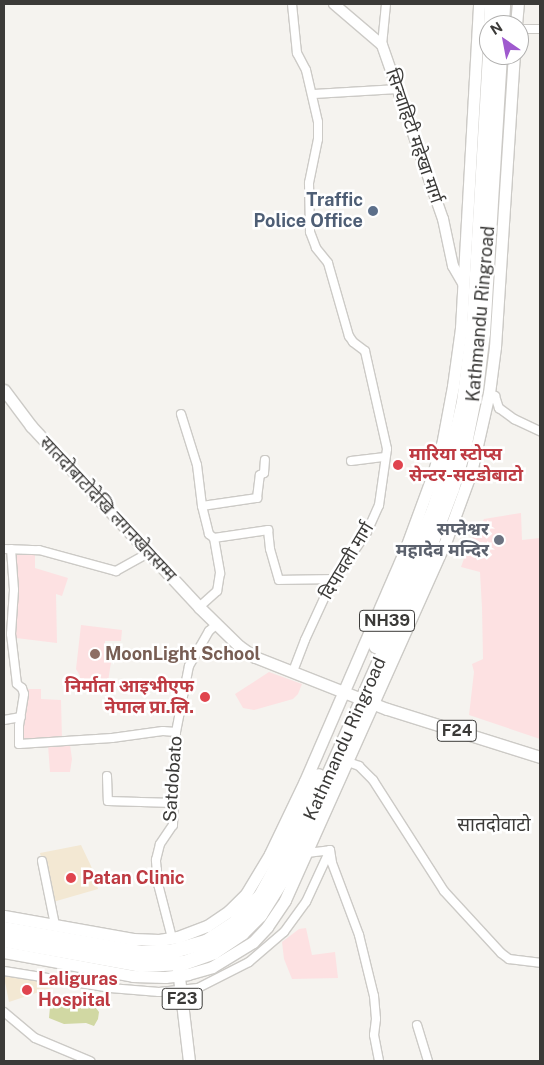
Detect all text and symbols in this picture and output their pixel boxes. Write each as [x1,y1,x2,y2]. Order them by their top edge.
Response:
north arrow [479,15,529,65]
text: N [487,19,505,38]
street label: सिन्चाहिटी महेखा मार्ग [381,66,447,206]
place label: Traffic Police Office [254,190,363,232]
marker: Traffic Police Office [367,205,379,217]
street label: Kathmandu Ringroad [463,225,499,403]
street label: सातदोबाटोदेखि लगनखेलसम्म [35,432,181,586]
place label: मारिया स्टोप्स सेन्टर-सटडोबाटो [409,444,523,486]
marker: मारिया स्टोप्स सेन्टर-सटडोबाटो [391,458,405,472]
street label: दिपावली मार्ग [316,519,378,603]
place label: सप्तेश्वर महादेव मन्दिर [396,519,489,562]
marker: सप्तेश्वर महादेव मन्दिर [493,534,505,546]
road number: NH39 [358,608,416,634]
place label: MoonLight School [105,643,260,665]
marker: MoonLight School [89,648,101,660]
street label: Kathmandu Ringroad [299,654,391,824]
place label: निर्माता आइभीएफ नेपाल प्रा.लि. [65,676,194,719]
marker: निर्माता आइभीएफ नेपाल प्रा.लि. [198,690,212,704]
road number: F24 [436,718,478,744]
street label: Satdobato [159,735,187,823]
district label: सातदोवाटो [457,814,531,836]
place label: Patan Clinic [82,867,185,889]
marker: Patan Clinic [64,871,78,885]
place label: Laliguras Hospital [38,969,118,1012]
marker: Laliguras Hospital [20,983,34,997]
road number: F23 [161,986,203,1012]

